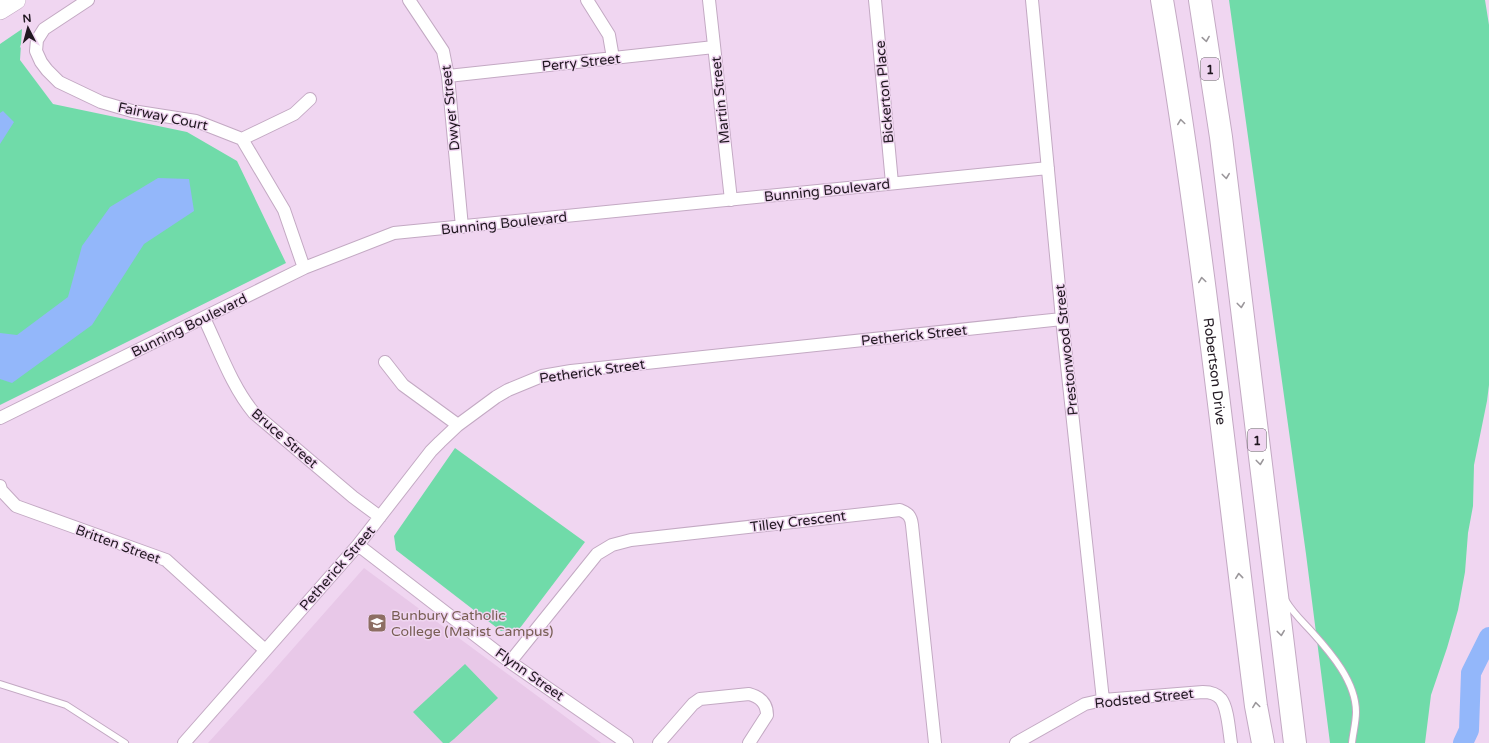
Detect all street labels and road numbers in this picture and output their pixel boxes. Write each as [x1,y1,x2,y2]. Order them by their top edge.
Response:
street label: Bickerton Place [872,40,897,144]
street label: Perry Street [541,50,622,75]
street label: Martin Street [707,55,734,144]
road number: 1 [1201,58,1219,80]
street label: Dwyer Street [437,64,463,152]
street label: Fairway Court [116,99,210,134]
street label: Bunning Boulevard [763,175,891,206]
street label: Bunning Boulevard [440,208,568,239]
street label: Prestonwood Street [1051,283,1082,416]
street label: Bunning Boulevard [128,290,250,361]
street label: Robertson Drive [1199,317,1230,426]
street label: Petherick Street [860,321,969,350]
street label: Petherick Street [538,356,647,387]
street label: Bruce Street [248,405,322,472]
road number: 1 [1248,429,1266,451]
street label: Tilley Crescent [749,507,848,536]
street label: Britten Street [73,521,163,568]
street label: Petherick Street [296,522,379,614]
street label: Flynn Street [492,644,568,705]
street label: Rodsted Street [1094,685,1195,712]

